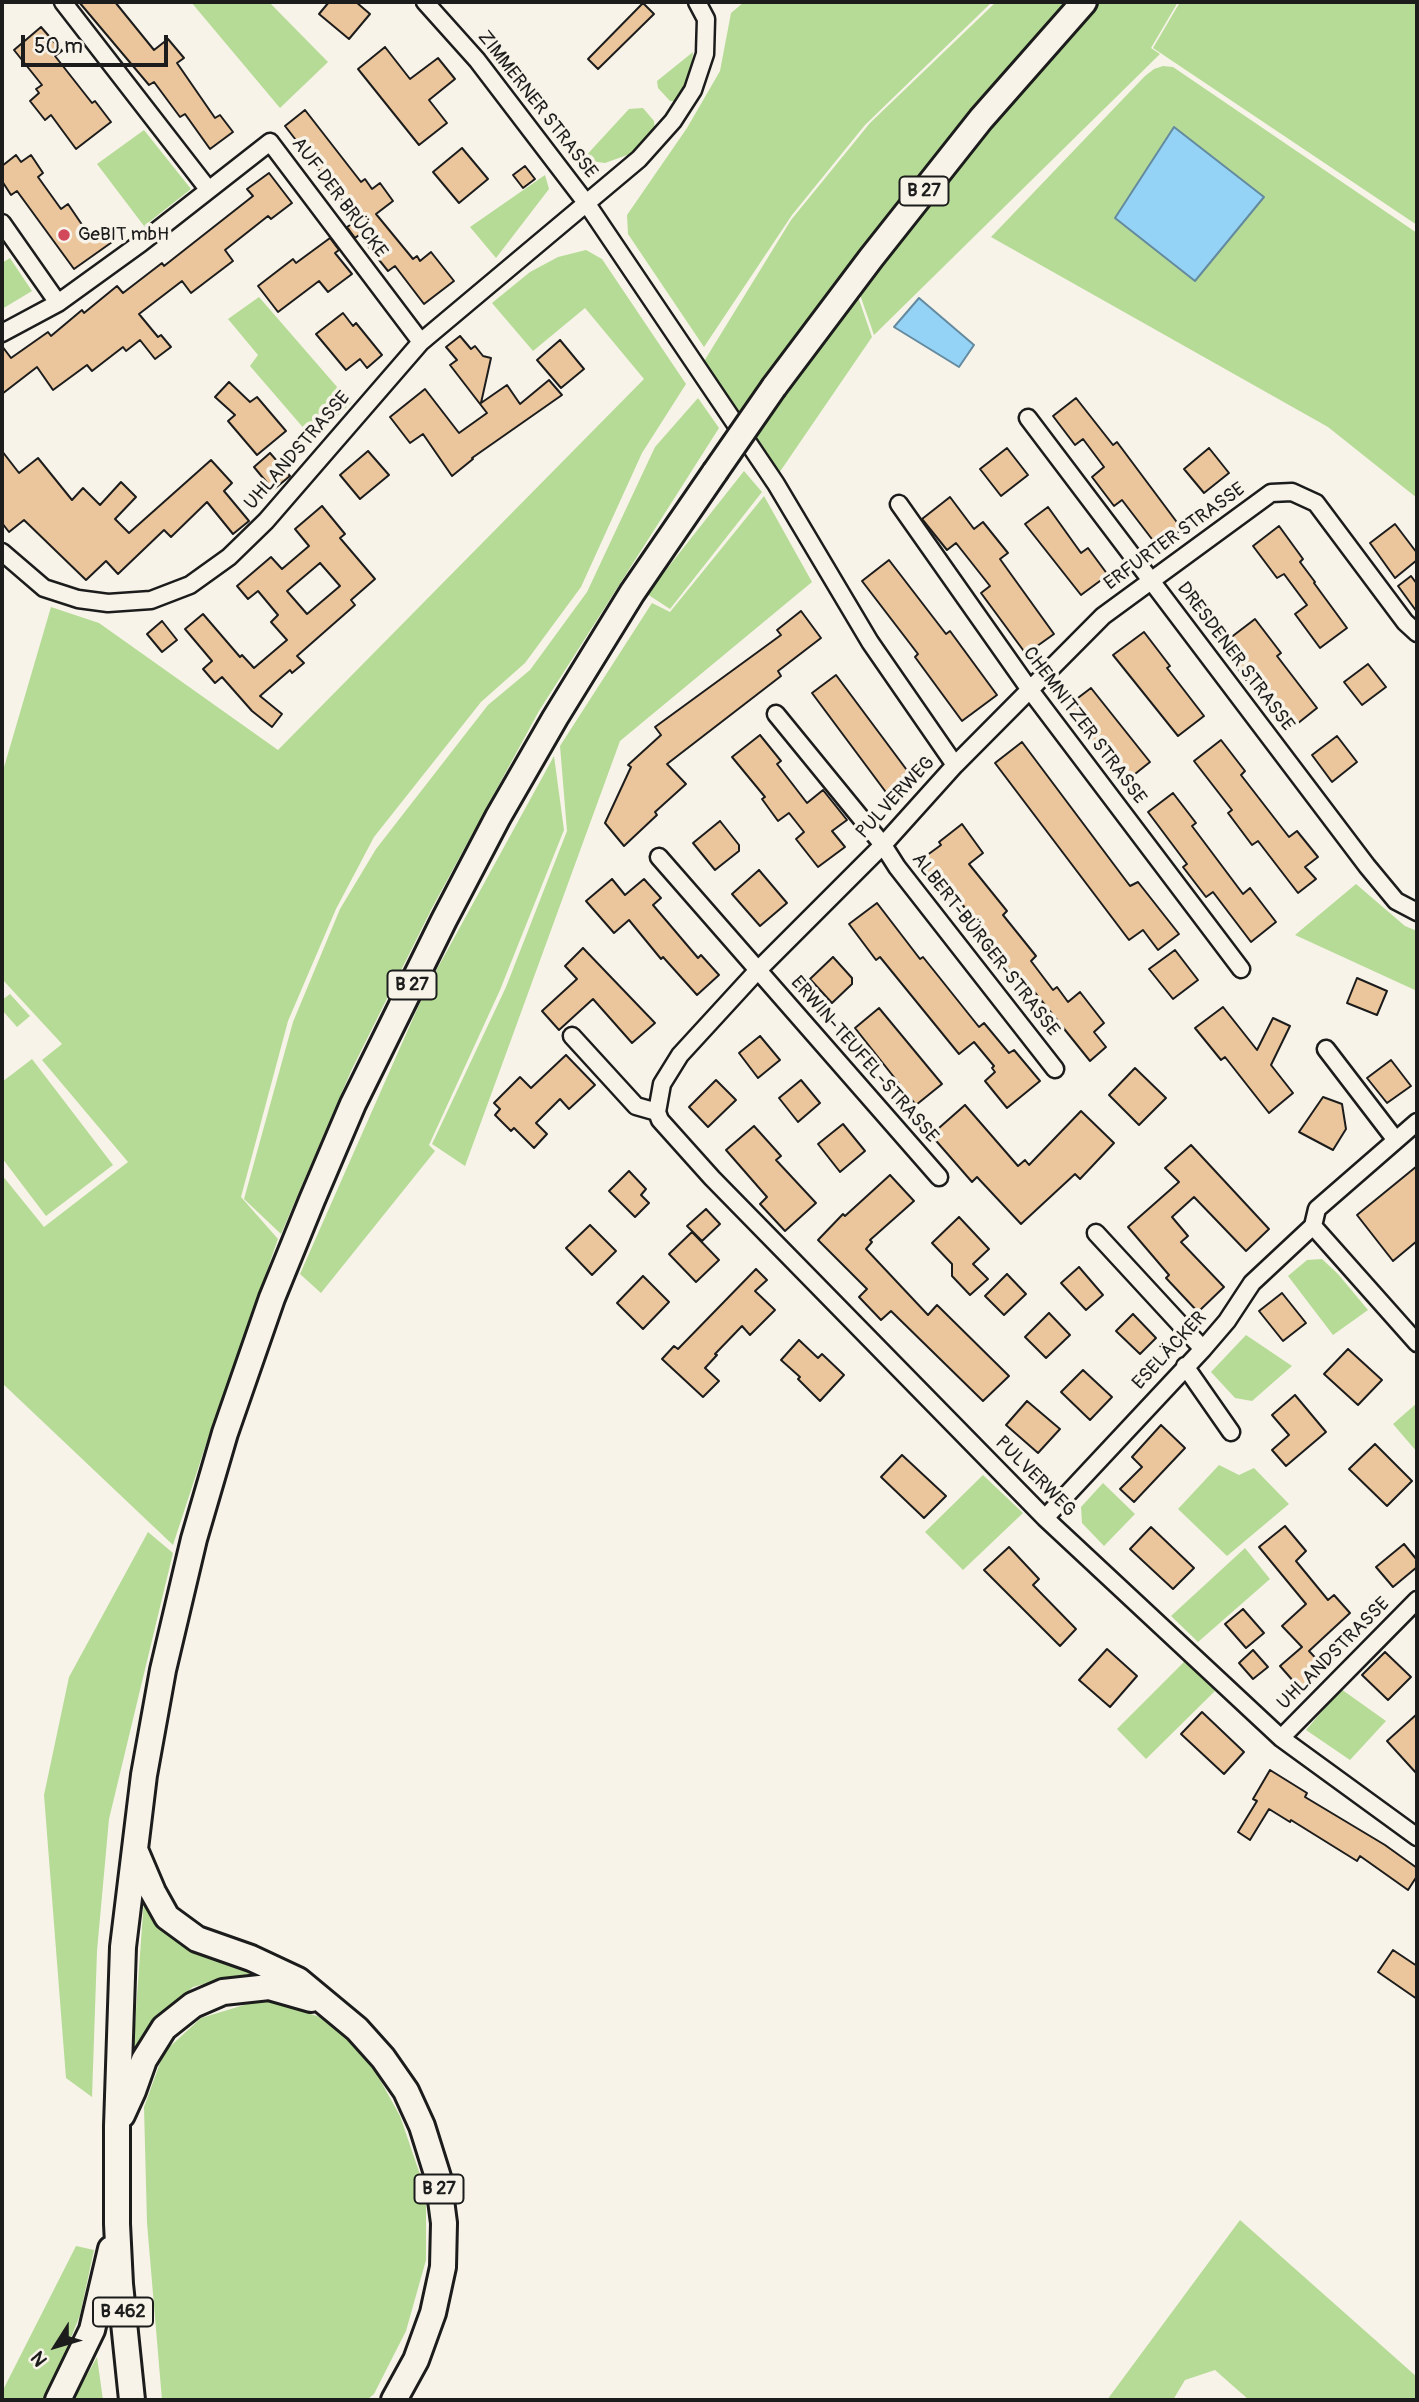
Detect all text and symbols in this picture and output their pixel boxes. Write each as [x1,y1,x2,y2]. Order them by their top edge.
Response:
scale bar [24,21,172,65]
street label: ZIMMERNER STRASSE [472,27,602,183]
text: 50 m [34,33,83,60]
street label: AUF DER BRÜCKE [286,133,392,263]
road number: B 27 [900,176,948,206]
place label: GeBIT mbH [78,224,169,246]
marker: GeBIT mbH [56,227,72,243]
street label: UHLANDSTRASSE [240,387,356,515]
street label: ERFURTER STRASSE [1100,478,1250,596]
street label: DRESDENER STRASSE [1171,578,1299,736]
street label: CHEMNITZER STRASSE [1017,643,1151,809]
street label: PULVERWEG [852,752,940,844]
street label: ALBERT-BÜRGER-STRASSE [906,849,1064,1041]
road number: B 27 [388,970,436,1000]
street label: ERWIN-TEUFEL-STRASSE [785,972,943,1148]
street label: ESELÄCKER [1128,1307,1212,1395]
street label: PULVERWEG [990,1432,1080,1522]
street label: UHLANDSTRASSE [1273,1593,1395,1715]
road number: B 27 [414,2174,464,2204]
road number: B 462 [93,2298,153,2326]
north arrow [21,2311,91,2381]
text: N [26,2346,53,2371]

